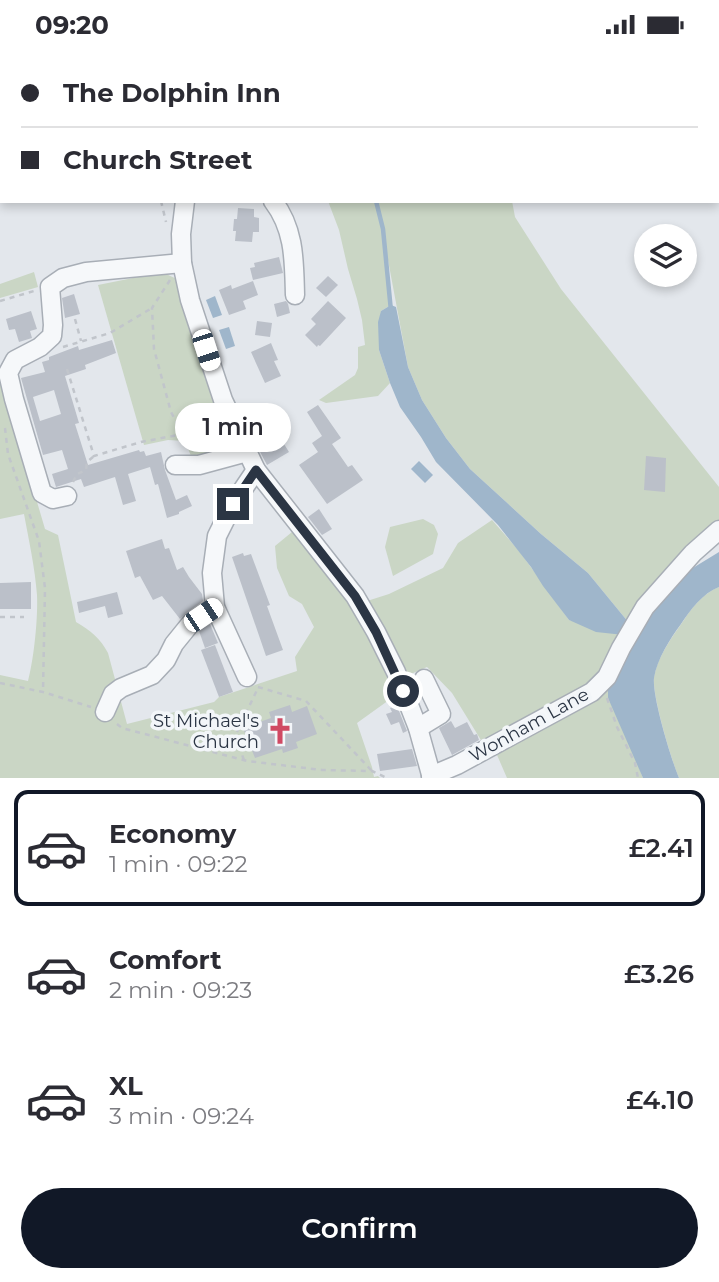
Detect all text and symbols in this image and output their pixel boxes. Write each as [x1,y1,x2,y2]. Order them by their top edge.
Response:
text: 09:20 [35,9,109,41]
text: The Dolphin Inn [63,77,281,109]
text: Church Street [63,144,252,176]
map controls [634,224,697,287]
button: layers [634,224,697,287]
car [190,327,223,373]
callout: 1 min [175,403,291,451]
text: 1 min [202,413,264,441]
route end [217,488,249,520]
car [180,595,227,635]
route start [387,675,419,707]
street label: Wonham Lane [465,683,593,767]
place label: St Michael's Church [153,710,259,753]
church icon: St Michael's Church [265,716,295,746]
icon: car [25,817,88,880]
text: Economy [109,818,236,850]
text: £2.41 [629,832,694,864]
text: 1 min · 09:22 [109,850,248,878]
icon: car [25,943,88,1006]
text: Comfort [109,944,221,976]
text: £3.26 [624,958,694,990]
text: 2 min · 09:23 [109,976,252,1004]
icon: car [25,1069,88,1132]
text: XL [109,1070,143,1102]
text: £4.10 [626,1084,694,1116]
text: 3 min · 09:24 [109,1102,254,1130]
button: Confirm [21,1188,698,1268]

